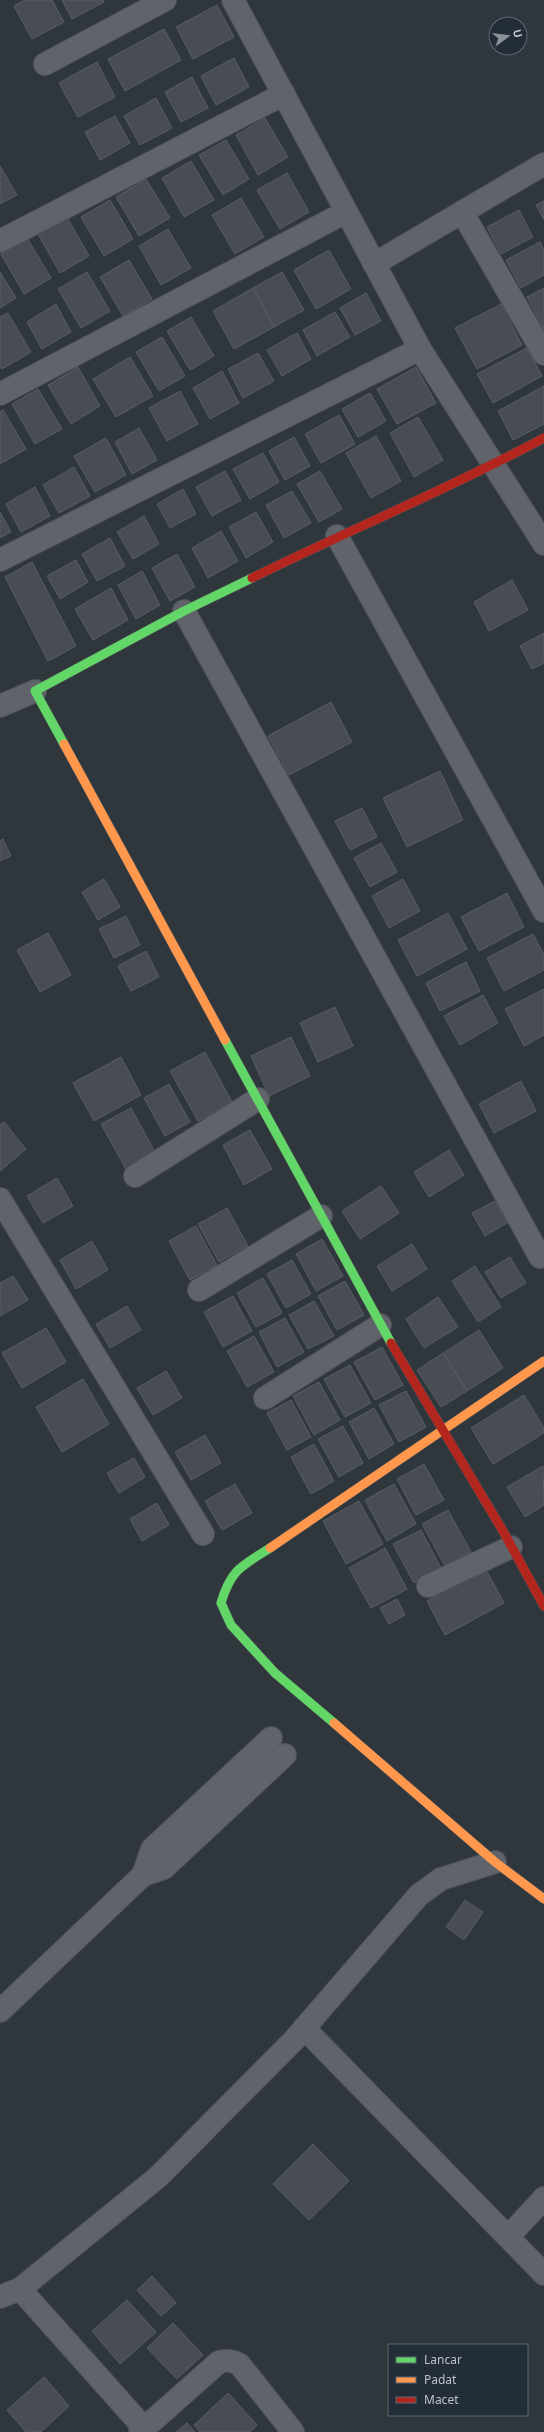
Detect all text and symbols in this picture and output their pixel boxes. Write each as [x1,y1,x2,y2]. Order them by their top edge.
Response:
north arrow [488,16,528,56]
text: U [510,27,526,39]
legend [388,2344,528,2416]
text: Lancar [424,2351,462,2368]
text: Padat [424,2371,457,2388]
text: Macet [424,2391,459,2408]

